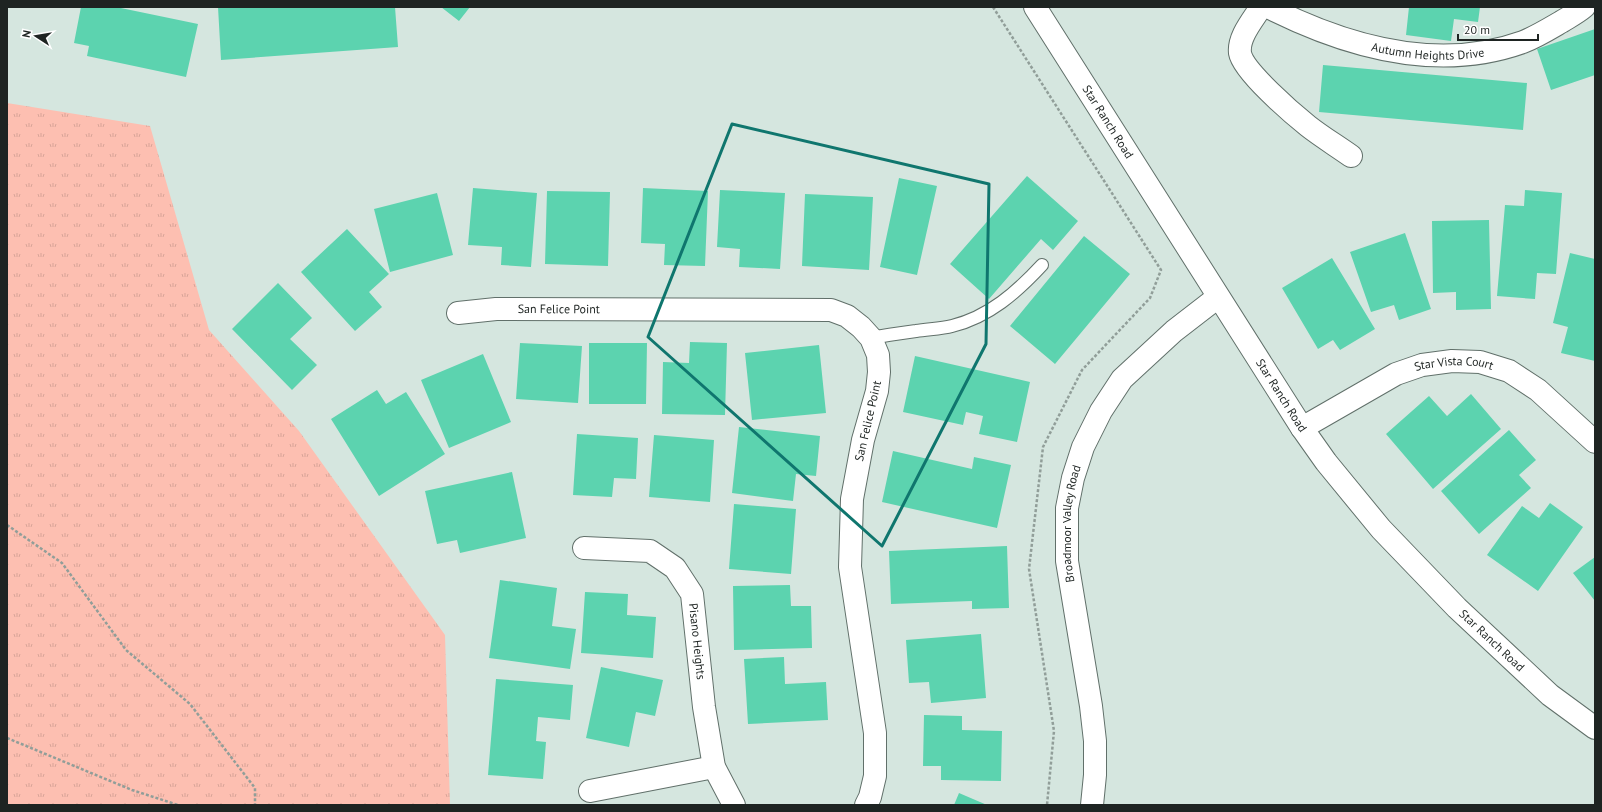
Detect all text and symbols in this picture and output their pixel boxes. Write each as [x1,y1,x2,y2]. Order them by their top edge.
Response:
north arrow [16,16,56,56]
scale bar [1458,16,1538,42]
text: 20 m [1464,22,1490,37]
text: N [19,29,34,39]
street label: Autumn Heights Drive [1370,39,1485,63]
street label: Star Ranch Road [1079,82,1137,161]
street label: San Felice Point [518,301,600,316]
street label: Star Vista Court [1412,353,1495,374]
street label: Star Ranch Road [1253,356,1311,435]
street label: San Felice Point [851,379,884,463]
street label: Broadmoor Valley Road [1059,463,1084,584]
street label: Pisano Heights [686,602,709,680]
street label: Star Ranch Road [1456,606,1528,674]

